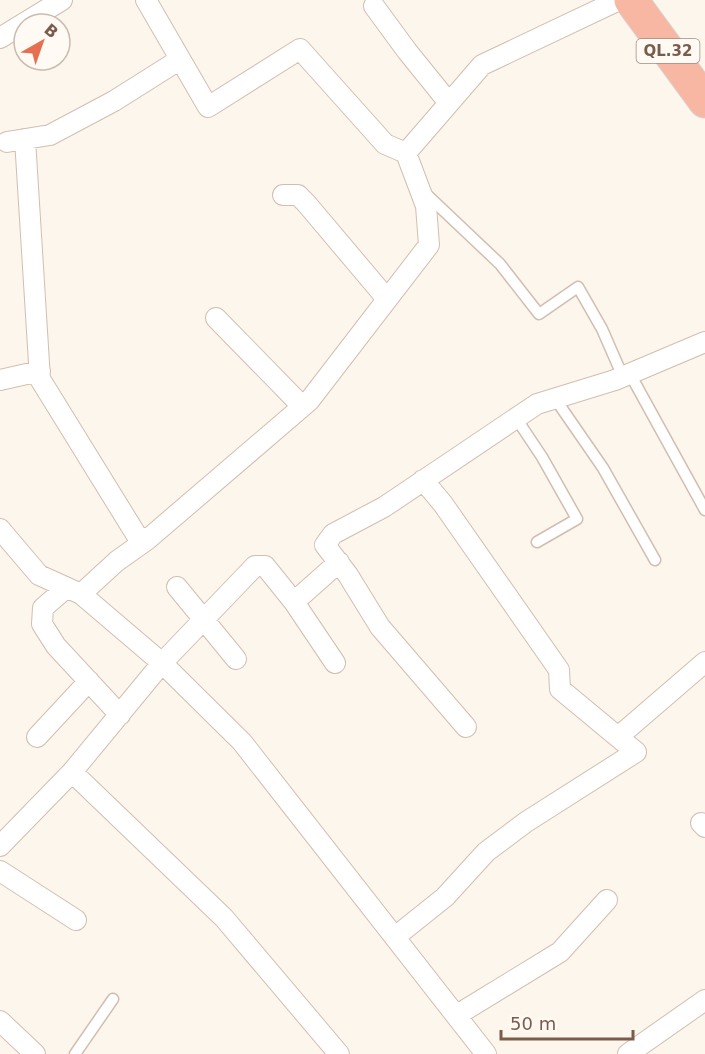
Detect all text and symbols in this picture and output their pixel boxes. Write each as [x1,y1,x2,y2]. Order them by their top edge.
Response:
north arrow [12,12,72,72]
text: B [41,20,62,42]
road number: QL.32 [636,39,700,63]
scale bar [501,1003,633,1041]
text: 50 m [510,1013,556,1034]

